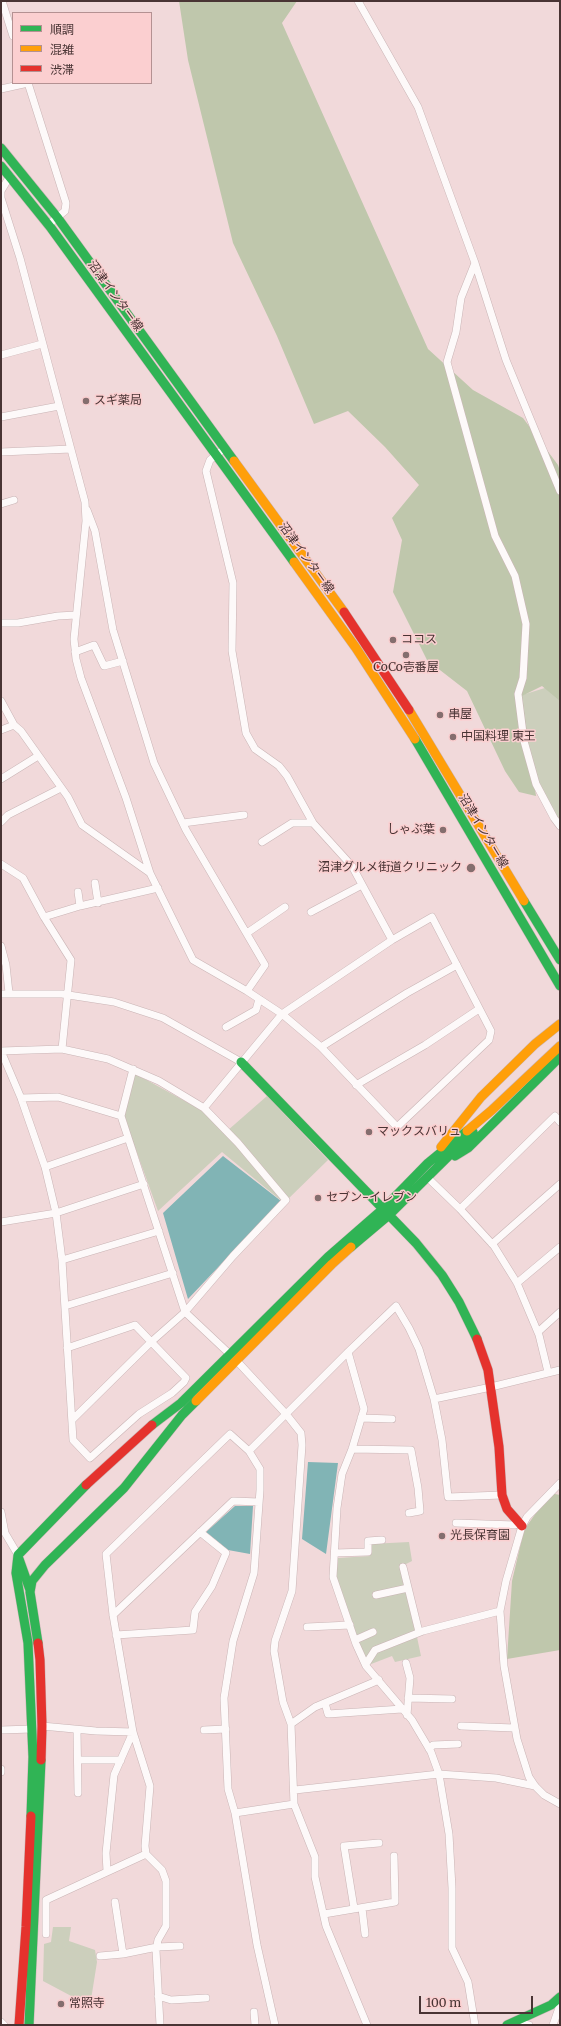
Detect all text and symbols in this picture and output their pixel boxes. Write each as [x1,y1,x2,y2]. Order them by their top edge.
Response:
legend [12,12,152,84]
text: 順調 [50,22,74,37]
text: 混雑 [50,42,74,57]
text: 渋滞 [50,62,74,77]
street label: 沼津インター線 [84,258,146,334]
place label: スギ薬局 [94,394,142,408]
marker: スギ薬局 [81,396,91,406]
street label: 沼津インター線 [275,520,337,596]
place label: ココス [401,633,437,647]
marker: ココス [388,635,398,645]
marker: CoCo壱番屋 [401,650,411,660]
place label: CoCo壱番屋 [373,661,439,675]
place label: 串屋 [448,708,472,722]
marker: 串屋 [435,710,445,720]
place label: 中国料理 東王 [461,730,536,744]
marker: 中国料理 東王 [448,732,458,742]
street label: 沼津インター線 [455,791,511,871]
place label: しゃぶ葉 [387,823,435,837]
marker: しゃぶ葉 [438,825,448,835]
place label: 沼津グルメ街道クリニック [318,861,462,875]
marker: 沼津グルメ街道クリニック [465,862,477,874]
place label: マックスバリュ [377,1125,461,1139]
marker: マックスバリュ [364,1127,374,1137]
place label: セブン-イレブン [326,1191,417,1205]
marker: セブン-イレブン [313,1193,323,1203]
place label: 光長保育園 [450,1529,510,1543]
marker: 光長保育園 [437,1531,447,1541]
scale bar [421,1988,535,2014]
text: 100 m [426,1995,461,2010]
place label: 常照寺 [69,1997,105,2011]
marker: 常照寺 [56,1999,66,2009]

